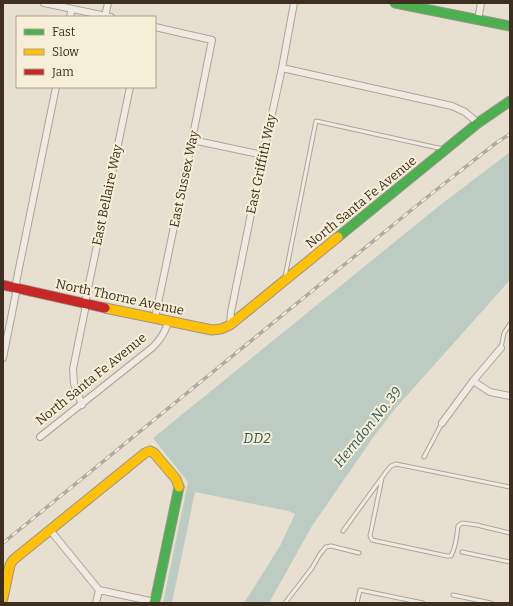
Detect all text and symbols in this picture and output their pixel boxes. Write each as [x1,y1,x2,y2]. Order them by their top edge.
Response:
legend [16,16,156,88]
text: Fast [52,25,76,39]
text: Slow [52,45,79,59]
text: Jam [51,65,74,79]
street label: East Griffith Way [243,113,279,215]
street label: East Sussex Way [166,129,202,229]
street label: East Bellaire Way [89,143,125,247]
street label: North Santa Fe Avenue [303,153,419,251]
street label: North Thorne Avenue [54,276,186,318]
street label: North Santa Fe Avenue [33,330,149,428]
water label: Herndon No. 39 [330,383,406,471]
water label: DD2 [243,430,271,447]

